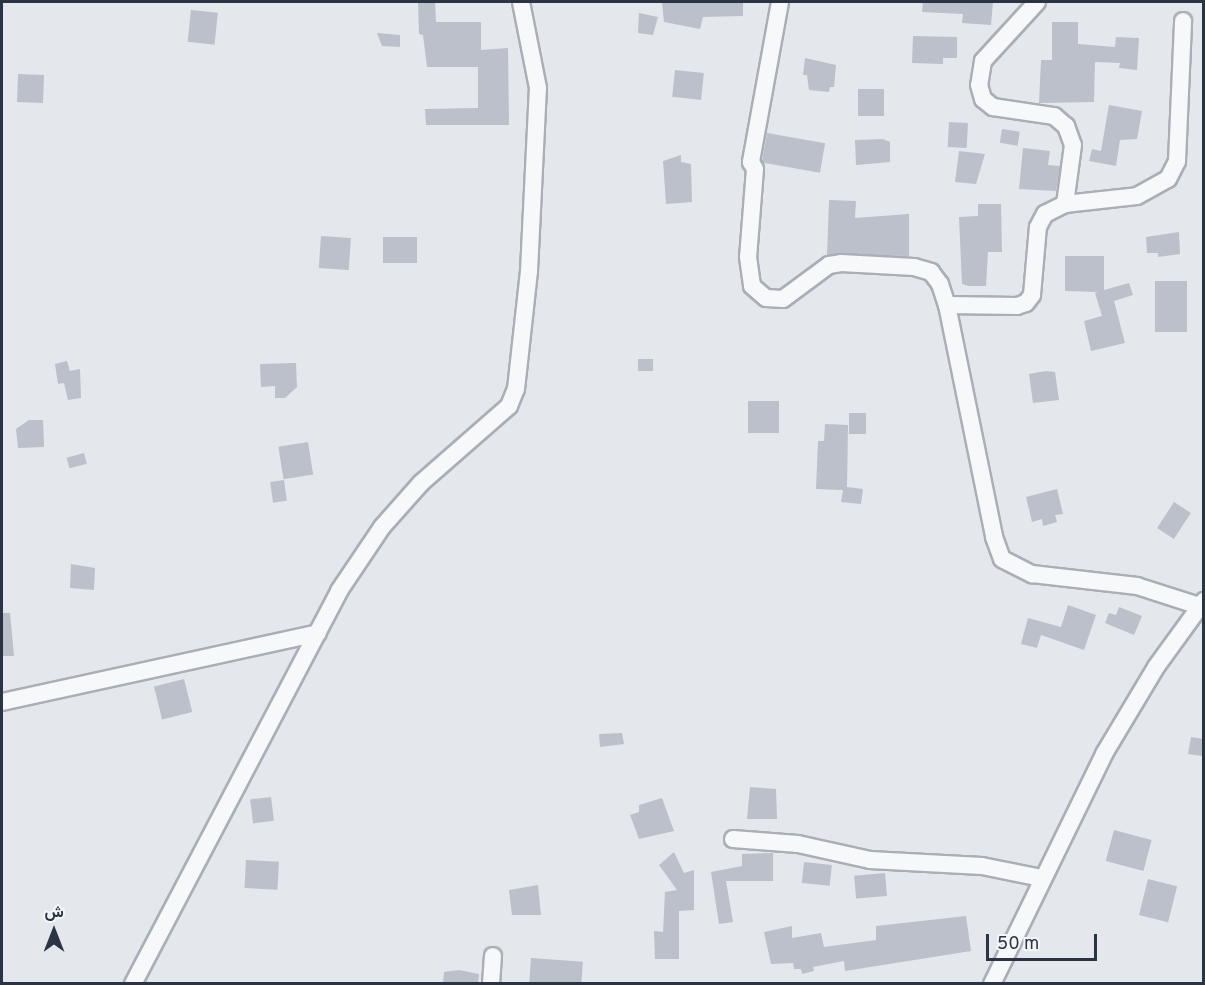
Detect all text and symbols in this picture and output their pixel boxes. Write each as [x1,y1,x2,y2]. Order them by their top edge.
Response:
north arrow [24,901,84,961]
text: ش [44,903,64,923]
scale bar [989,922,1100,960]
text: 50 m [997,933,1039,956]

